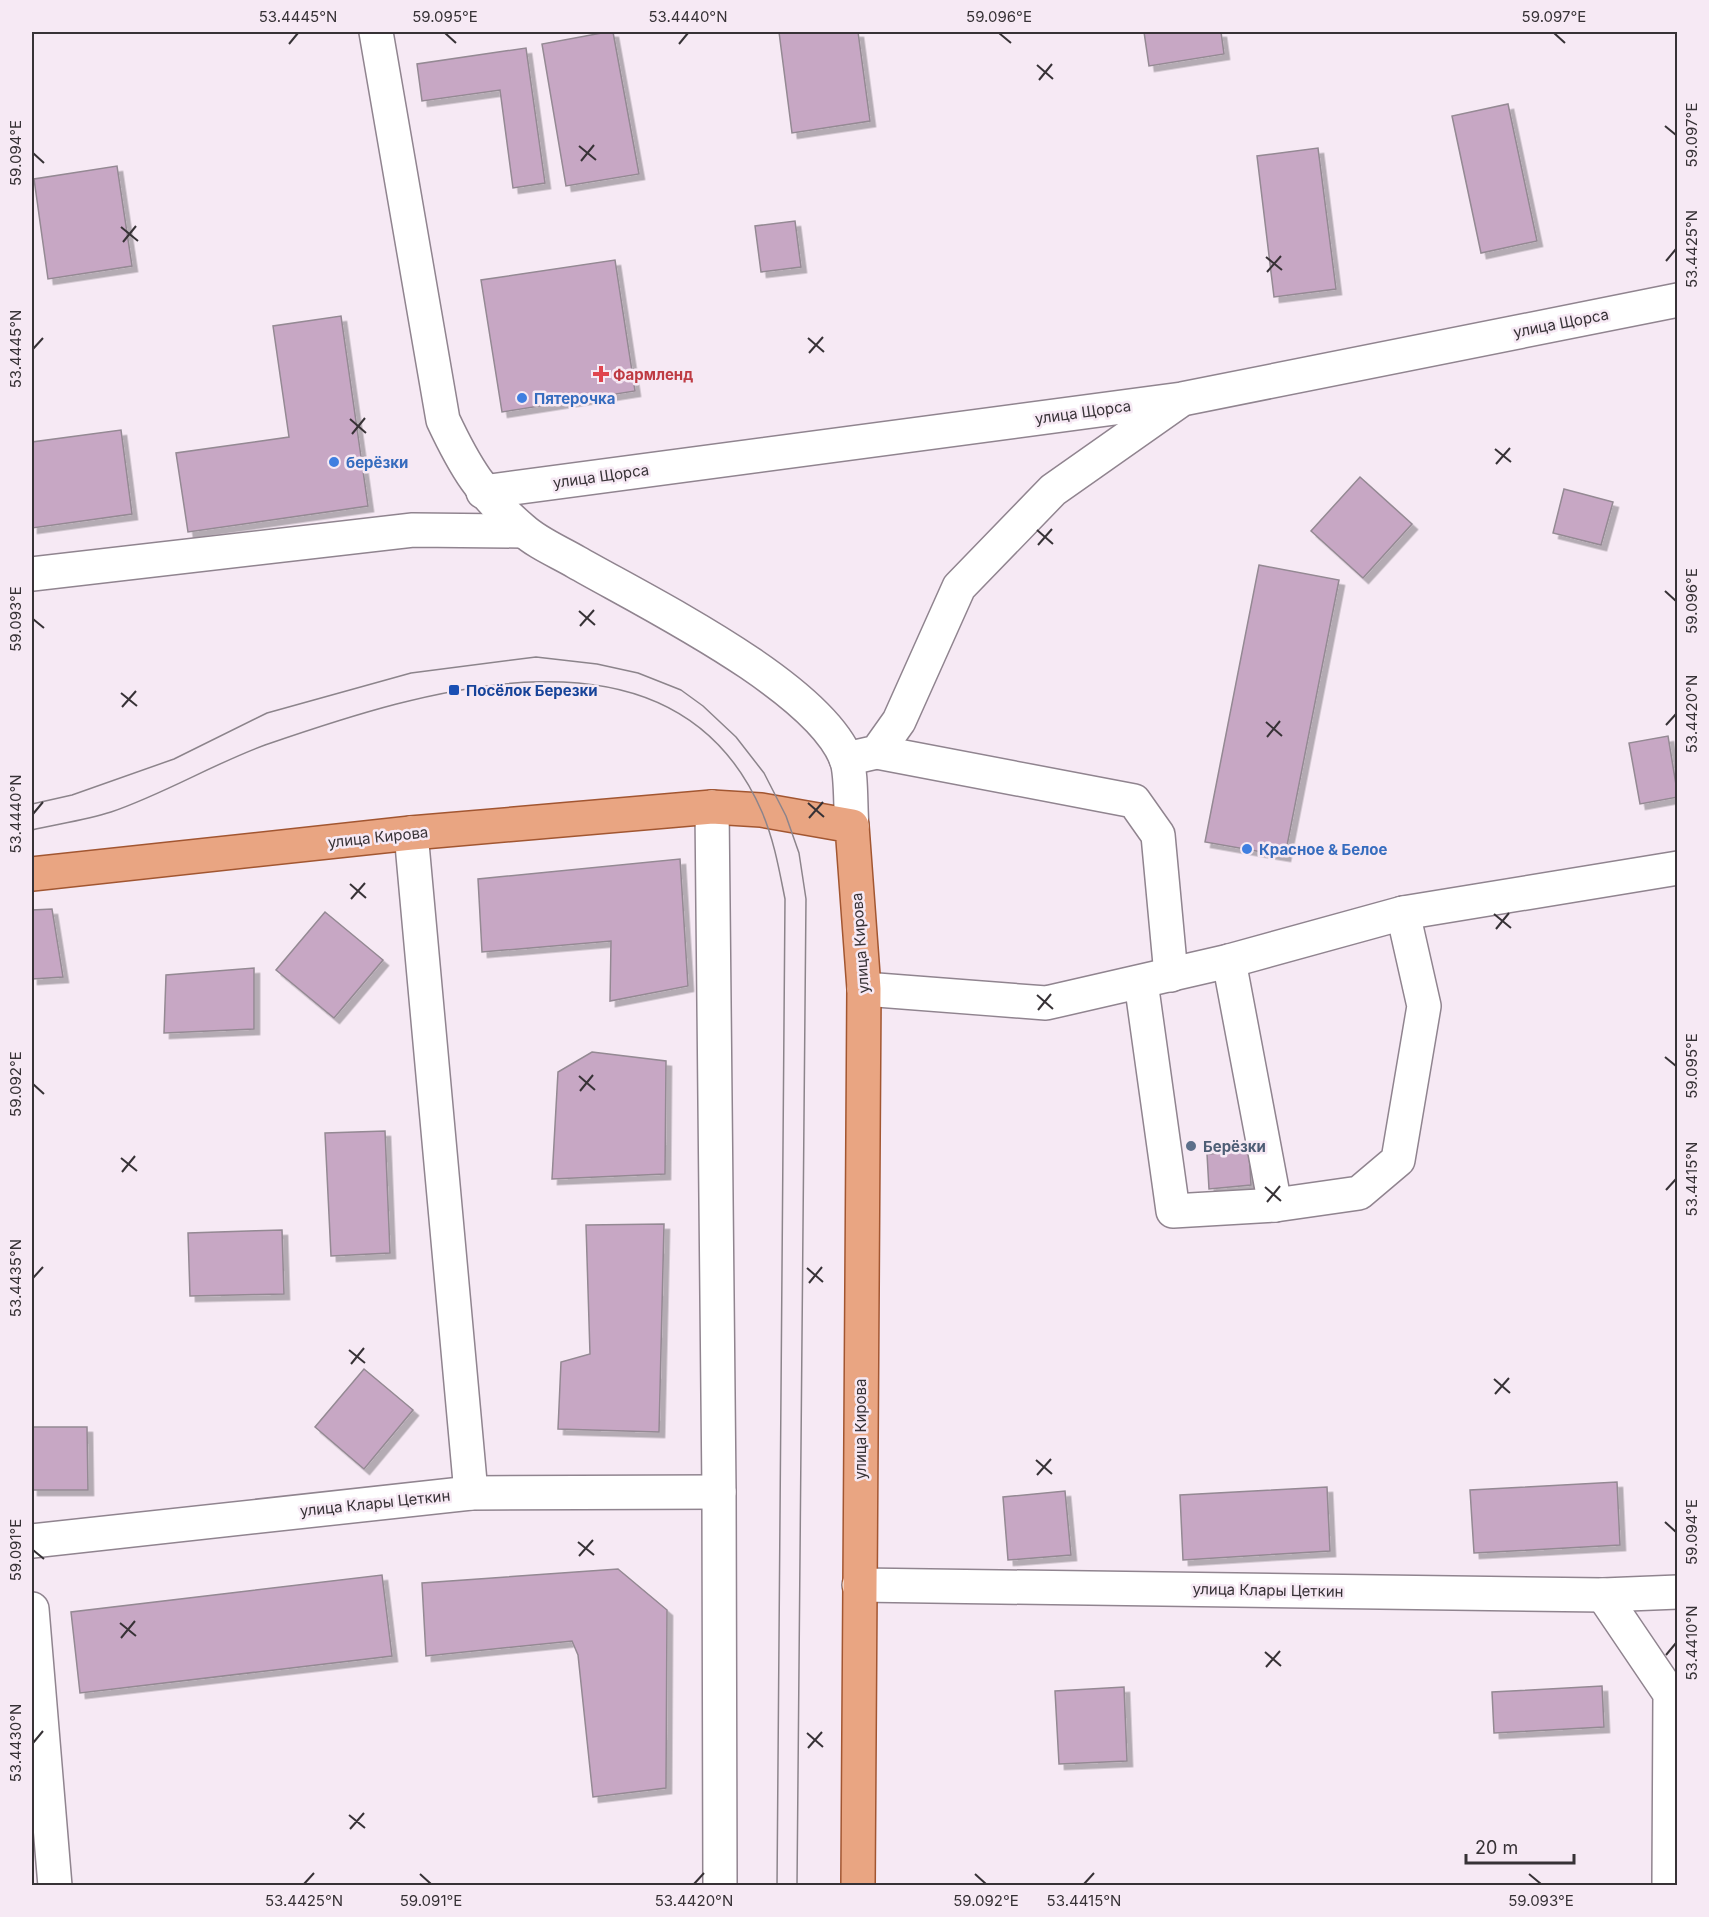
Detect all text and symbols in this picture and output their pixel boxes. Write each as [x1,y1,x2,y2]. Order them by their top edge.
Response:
text: 53.4445°N [259,7,337,26]
text: 59.095°E [412,7,478,26]
text: 53.4440°N [648,7,728,26]
text: 59.096°E [966,7,1032,26]
text: 59.097°E [1522,7,1586,26]
text: 59.097°E [1682,103,1701,167]
text: 59.094°E [6,120,25,186]
text: 53.4425°N [1682,210,1701,288]
street label: улица Щорса [1512,304,1610,342]
text: 53.4445°N [6,310,25,388]
place label: Фармленд [613,365,693,384]
marker: Фармленд [594,367,608,381]
place label: Пятерочка [534,389,615,408]
marker: Пятерочка [515,391,529,405]
street label: улица Щорса [1034,396,1132,428]
place label: берёзки [346,453,408,472]
marker: берёзки [327,455,341,469]
street label: улица Щорса [552,460,650,492]
text: 59.096°E [1682,568,1701,634]
text: 59.093°E [6,586,25,652]
text: 53.4420°N [1682,675,1701,753]
place label: Посёлок Березки [466,681,598,700]
marker: Посёлок Березки [447,683,461,697]
text: 53.4440°N [6,774,25,854]
street label: улица Кирова [327,822,429,852]
place label: Красное & Белое [1259,840,1387,859]
marker: Красное & Белое [1240,842,1254,856]
street label: улица Кирова [847,892,873,994]
text: 59.095°E [1682,1033,1701,1099]
text: 59.092°E [6,1051,25,1117]
place label: Берёзки [1203,1137,1266,1156]
marker: Берёзки [1184,1139,1198,1153]
text: 53.4415°N [1682,1142,1701,1216]
text: 53.4435°N [6,1239,25,1317]
street label: улица Кирова [851,1379,870,1479]
street label: улица Клары Цеткин [299,1486,451,1520]
text: 59.094°E [1682,1499,1701,1565]
text: 59.091°E [6,1519,25,1581]
street label: улица Клары Цеткин [1192,1579,1344,1601]
text: 53.4410°N [1682,1605,1701,1681]
text: 53.4430°N [6,1704,25,1782]
scale bar [1466,1827,1574,1865]
text: 20 m [1475,1837,1518,1858]
text: 53.4425°N [265,1891,343,1910]
text: 59.091°E [400,1891,462,1910]
text: 53.4420°N [655,1891,733,1910]
text: 59.092°E [953,1891,1019,1910]
text: 53.4415°N [1047,1891,1121,1910]
text: 59.093°E [1508,1891,1574,1910]

